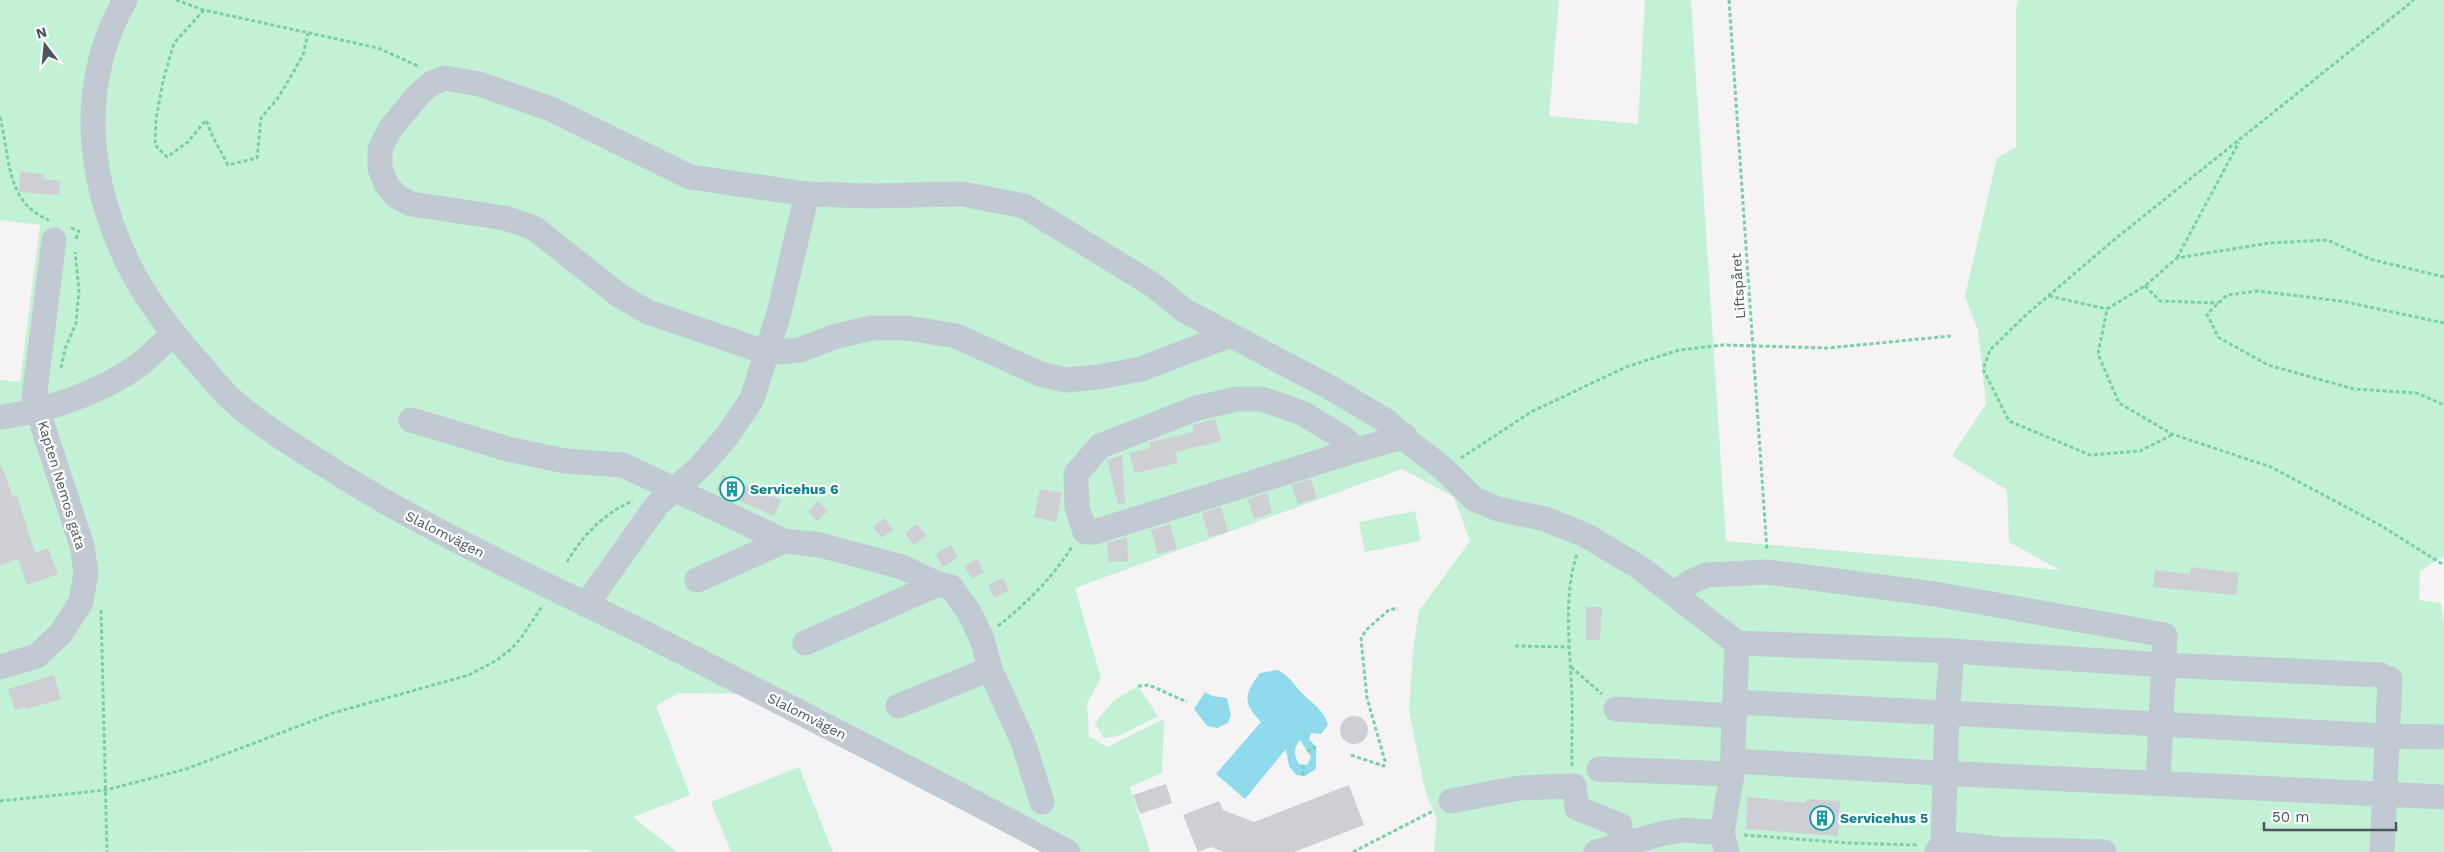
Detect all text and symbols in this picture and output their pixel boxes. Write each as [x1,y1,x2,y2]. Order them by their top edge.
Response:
north arrow [20,20,70,70]
text: N [34,23,49,42]
street label: Liftspåret [1728,252,1748,320]
street label: Kapten Nemos gata [35,419,89,551]
building icon: Servicehus 6 [719,476,745,502]
place label: Servicehus 6 [750,481,839,497]
street label: Slalomvägen [403,507,487,561]
street label: Slalomvägen [765,689,849,743]
scale bar [2264,800,2396,832]
building icon: Servicehus 5 [1809,805,1835,831]
text: 50 m [2272,808,2309,826]
place label: Servicehus 5 [1840,810,1928,826]

